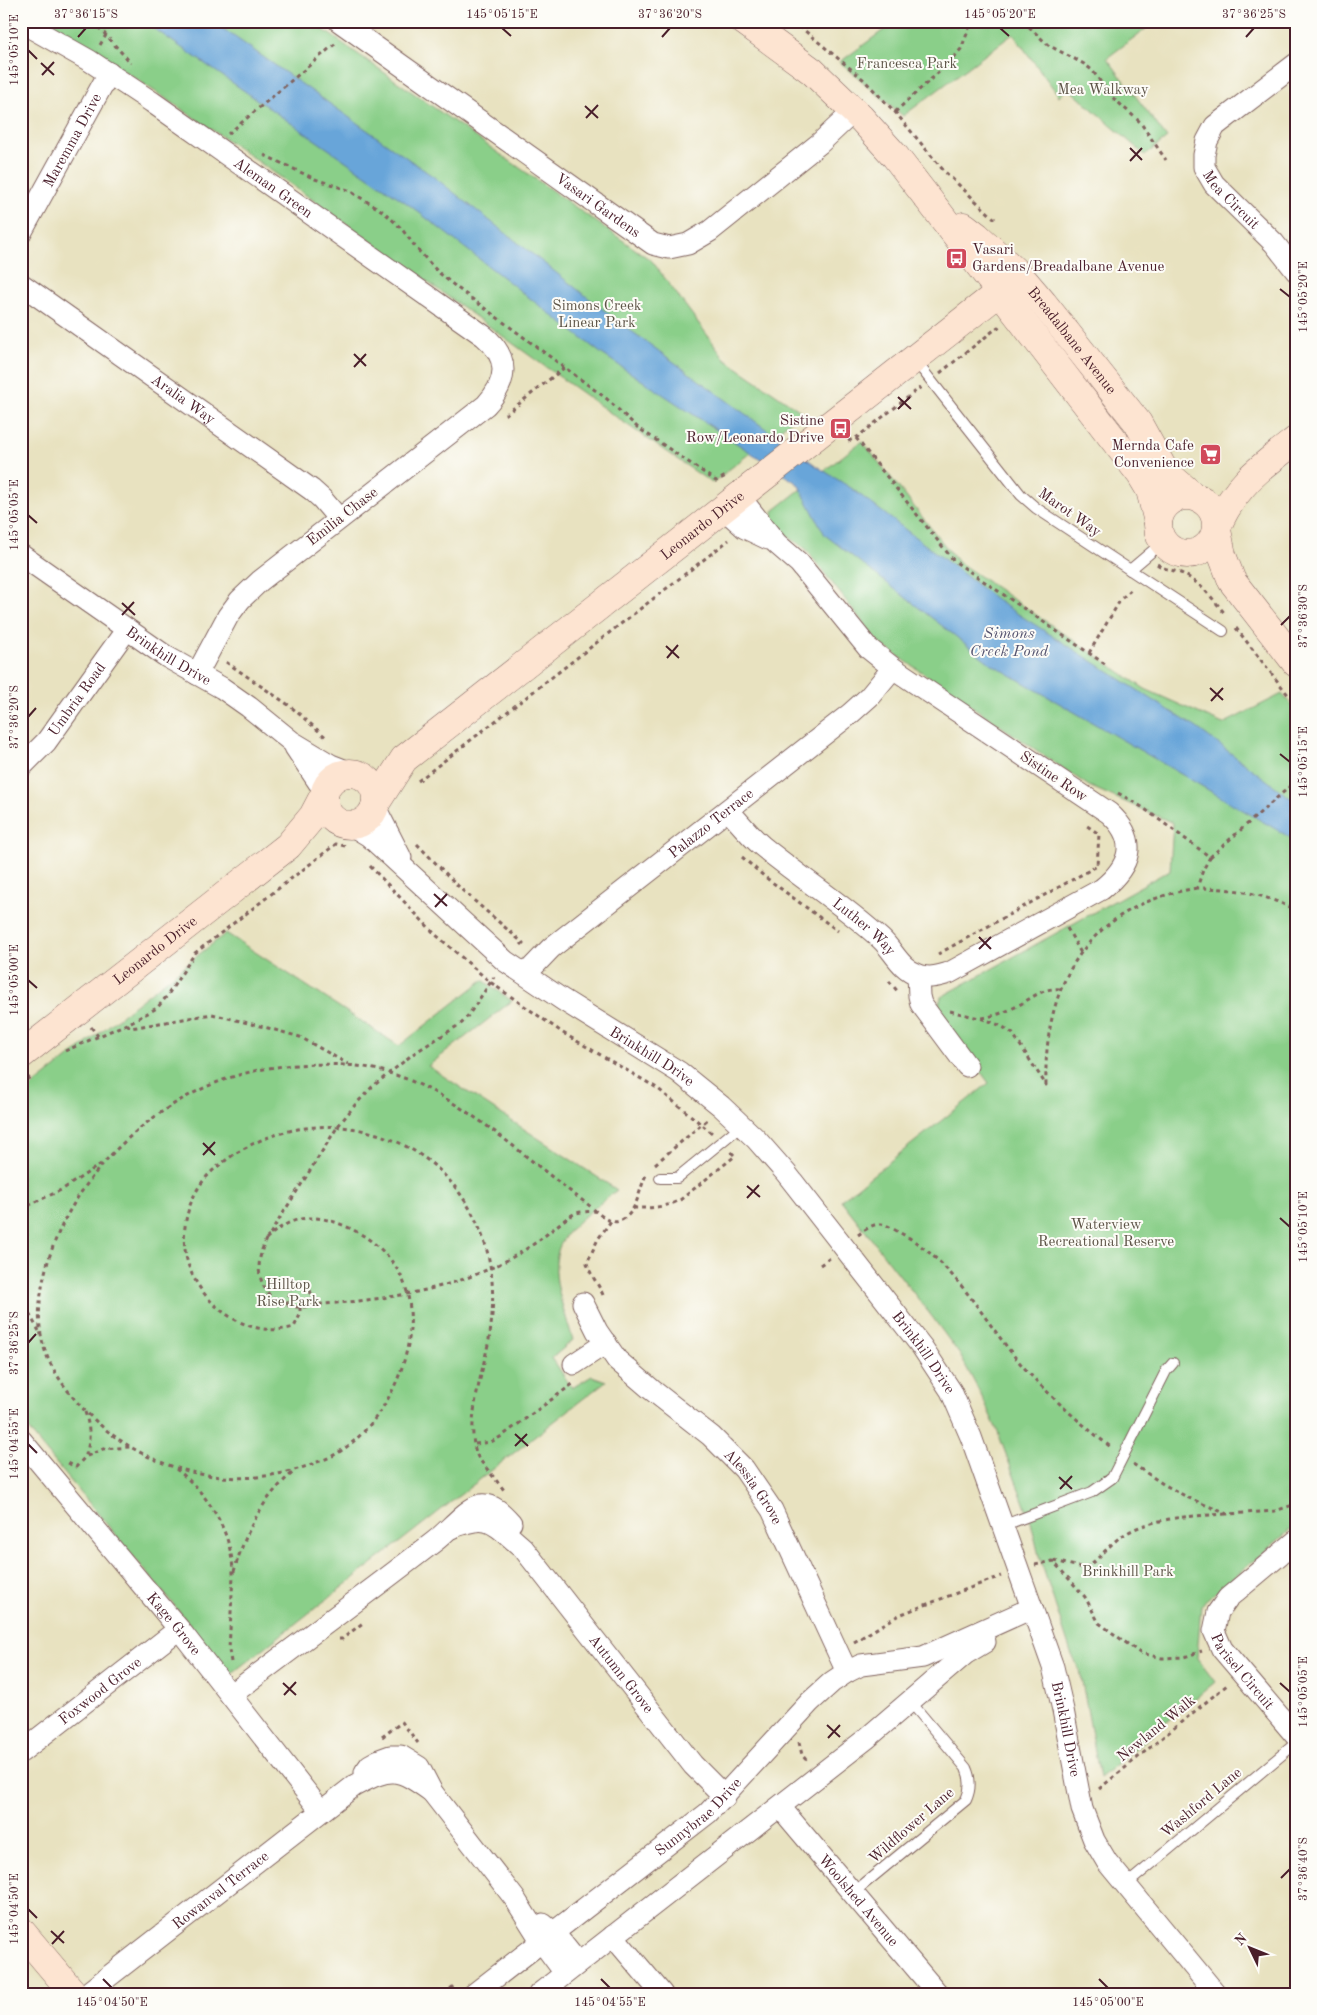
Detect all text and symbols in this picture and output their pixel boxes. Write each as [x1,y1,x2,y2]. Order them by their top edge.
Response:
text: 37°36'15"S [54,8,118,21]
text: 145°05'15"E [466,8,538,21]
text: 145°05'20"E [964,8,1036,21]
text: 37°36'25"S [1222,8,1286,21]
text: 37°36'20"S [638,9,702,21]
text: 145°05'10"E [8,14,21,86]
park label: Francesca Park [857,57,958,72]
park label: Mea Walkway [1057,83,1149,98]
street label: Maremma Drive [42,91,105,190]
street label: Aleman Green [230,156,315,222]
street label: Mea Circuit [1199,168,1261,233]
street label: Vasari Gardens [552,171,642,241]
place label: Vasari Gardens/Breadalbane Avenue [972,243,1165,275]
bus stop icon: Vasari Gardens/Breadalbane Avenue [944,246,968,270]
text: 145°05'20"E [1297,261,1310,333]
street label: Breadalbane Avenue [1024,285,1118,398]
park label: Simons Creek Linear Park [552,299,642,331]
street label: Aralia Way [148,372,217,428]
place label: Sistine Row/Leonardo Drive [686,414,824,446]
bus stop icon: Sistine Row/Leonardo Drive [828,417,852,441]
place label: Mernda Cafe Convenience [1112,439,1194,471]
supermarket icon: Mernda Cafe Convenience [1198,442,1222,466]
text: 145°05'05"E [8,479,21,551]
street label: Emilia Chase [305,485,381,549]
street label: Marot Way [1035,486,1103,540]
street label: Leonardo Drive [658,489,748,564]
text: 37°36'30"S [1298,584,1310,648]
street label: Brinkhill Drive [123,625,213,689]
water label: Simons Creek Pond [970,626,1049,660]
street label: Umbria Road [47,660,109,740]
text: 37°36'20"S [9,685,21,749]
text: 145°05'15"E [1297,726,1310,798]
street label: Sistine Row [1017,749,1090,805]
street label: Palazzo Terrace [667,786,757,862]
street label: Luther Way [829,896,898,959]
street label: Leonardo Drive [111,914,201,989]
text: 145°05'00"E [8,944,21,1016]
street label: Brinkhill Drive [606,1025,696,1090]
text: 145°05'10"E [1297,1191,1310,1263]
park label: Waterview Recreational Reserve [1038,1218,1174,1250]
park label: Hilltop Rise Park [256,1278,320,1310]
street label: Brinkhill Drive [888,1309,957,1397]
text: 37°36'25"S [8,1311,21,1375]
text: 145°04'55"E [8,1408,21,1480]
street label: Alessia Grove [720,1447,784,1527]
park label: Brinkhill Park [1082,1565,1174,1580]
street label: Kage Grove [143,1590,203,1659]
street label: Parisel Circuit [1207,1631,1276,1713]
street label: Autumn Grove [585,1633,656,1717]
street label: Foxwood Grove [57,1655,145,1728]
text: 145°05'05"E [1297,1656,1310,1728]
street label: Brinkhill Drive [1048,1680,1082,1778]
street label: Newland Walk [1115,1693,1199,1765]
street label: Washford Lane [1159,1765,1245,1841]
street label: Sunnybrae Drive [653,1776,745,1860]
street label: Wildflower Lane [867,1785,957,1867]
text: 37°36'40"S [1298,1837,1310,1901]
street label: Rowanval Terrace [170,1849,272,1933]
street label: Woolshed Avenue [815,1852,900,1950]
text: 145°04'50"E [8,1873,21,1945]
north arrow [1224,1922,1274,1972]
text: N [1232,1931,1250,1949]
text: 145°04'50"E [76,1996,148,2009]
text: 145°04'55"E [574,1996,646,2009]
text: 145°05'00"E [1072,1996,1144,2009]

